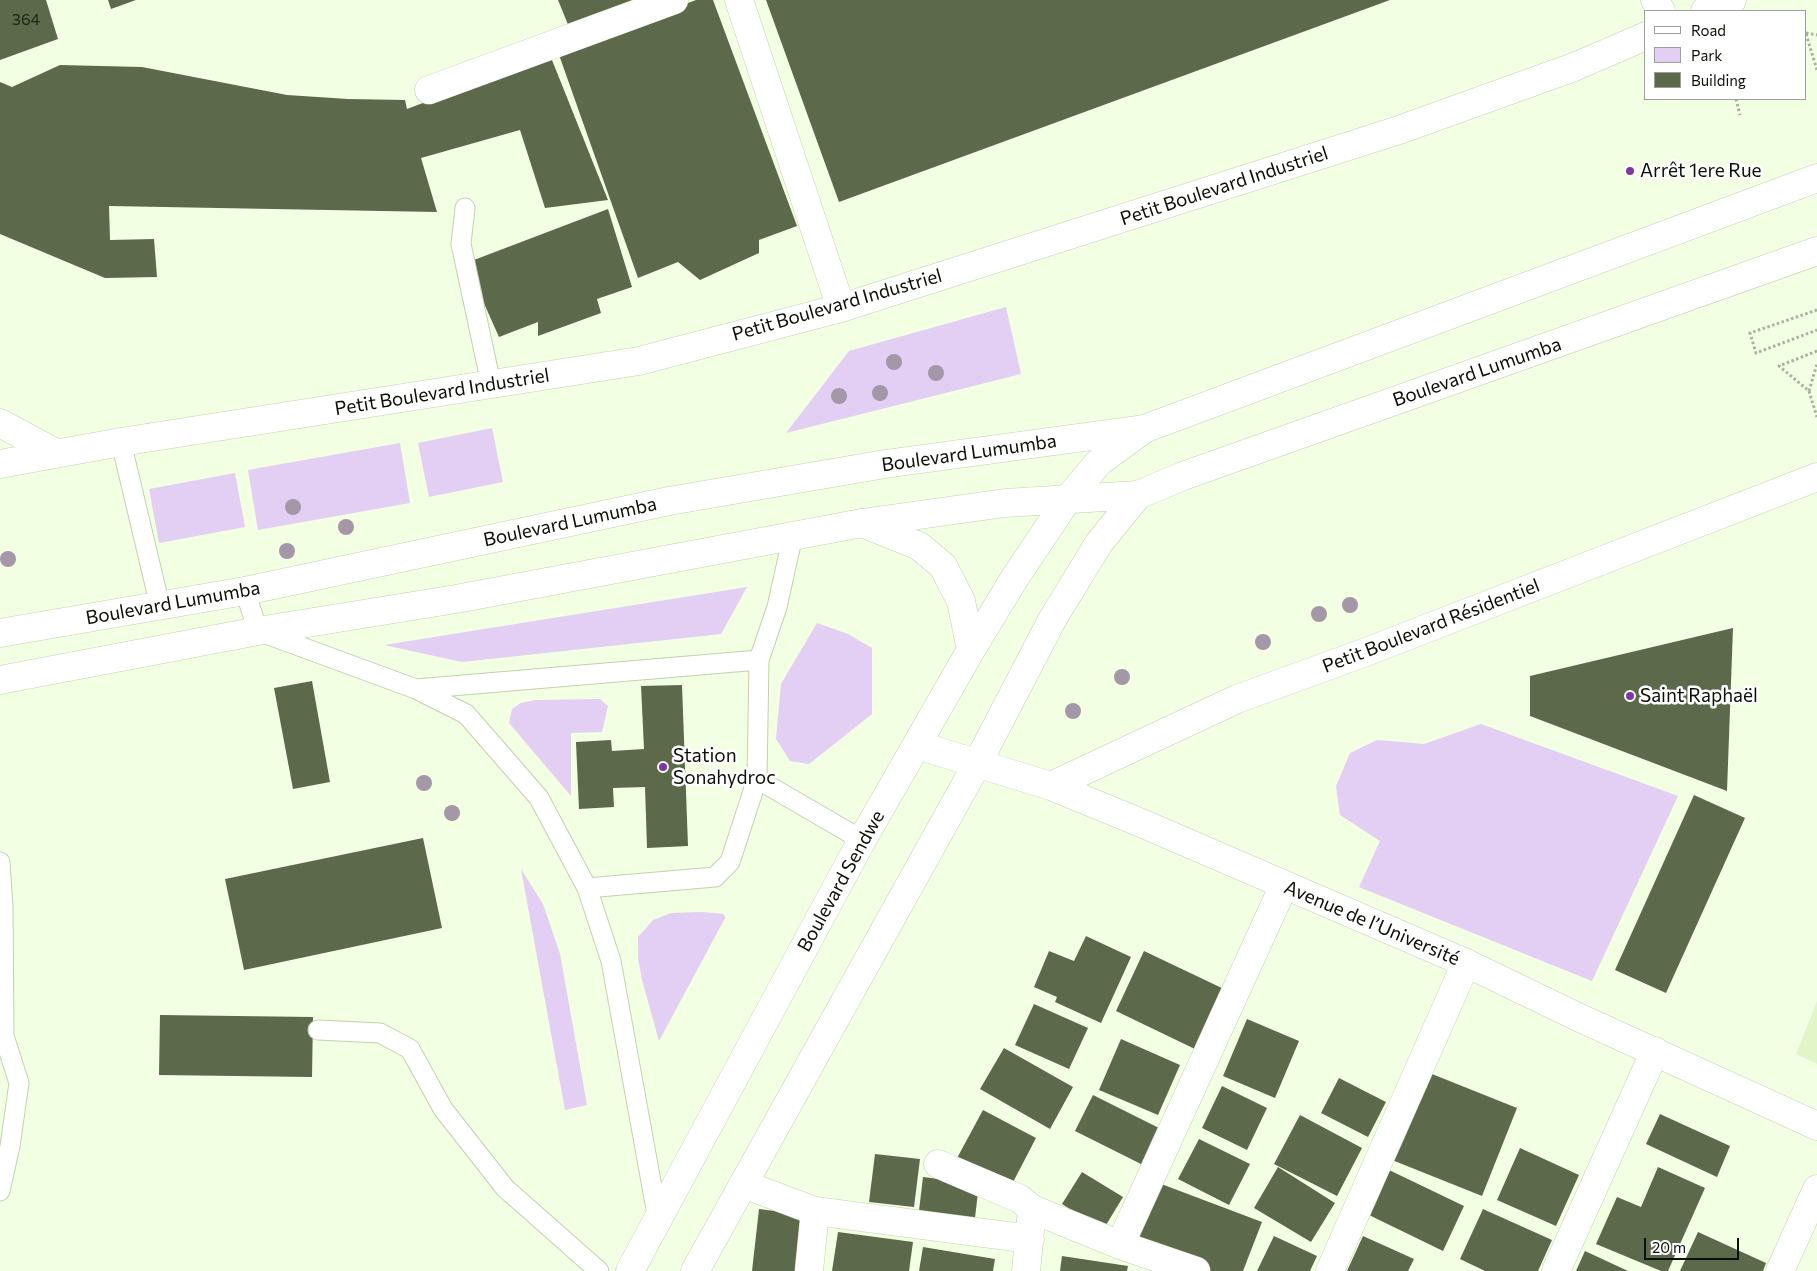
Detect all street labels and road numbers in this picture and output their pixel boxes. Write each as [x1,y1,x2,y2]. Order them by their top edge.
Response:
street label: Petit Boulevard Industriel [1117,142,1331,230]
street label: Petit Boulevard Industriel [729,264,945,346]
street label: Boulevard Lumumba [1390,332,1564,412]
street label: Petit Boulevard Industriel [333,364,551,420]
street label: Boulevard Lumumba [880,429,1058,477]
street label: Boulevard Lumumba [481,492,659,552]
street label: Petit Boulevard Résidentiel [1319,574,1543,678]
street label: Boulevard Lumumba [84,576,262,630]
street label: Boulevard Sendwe [793,806,889,956]
street label: Avenue de l’Université [1281,876,1463,970]

